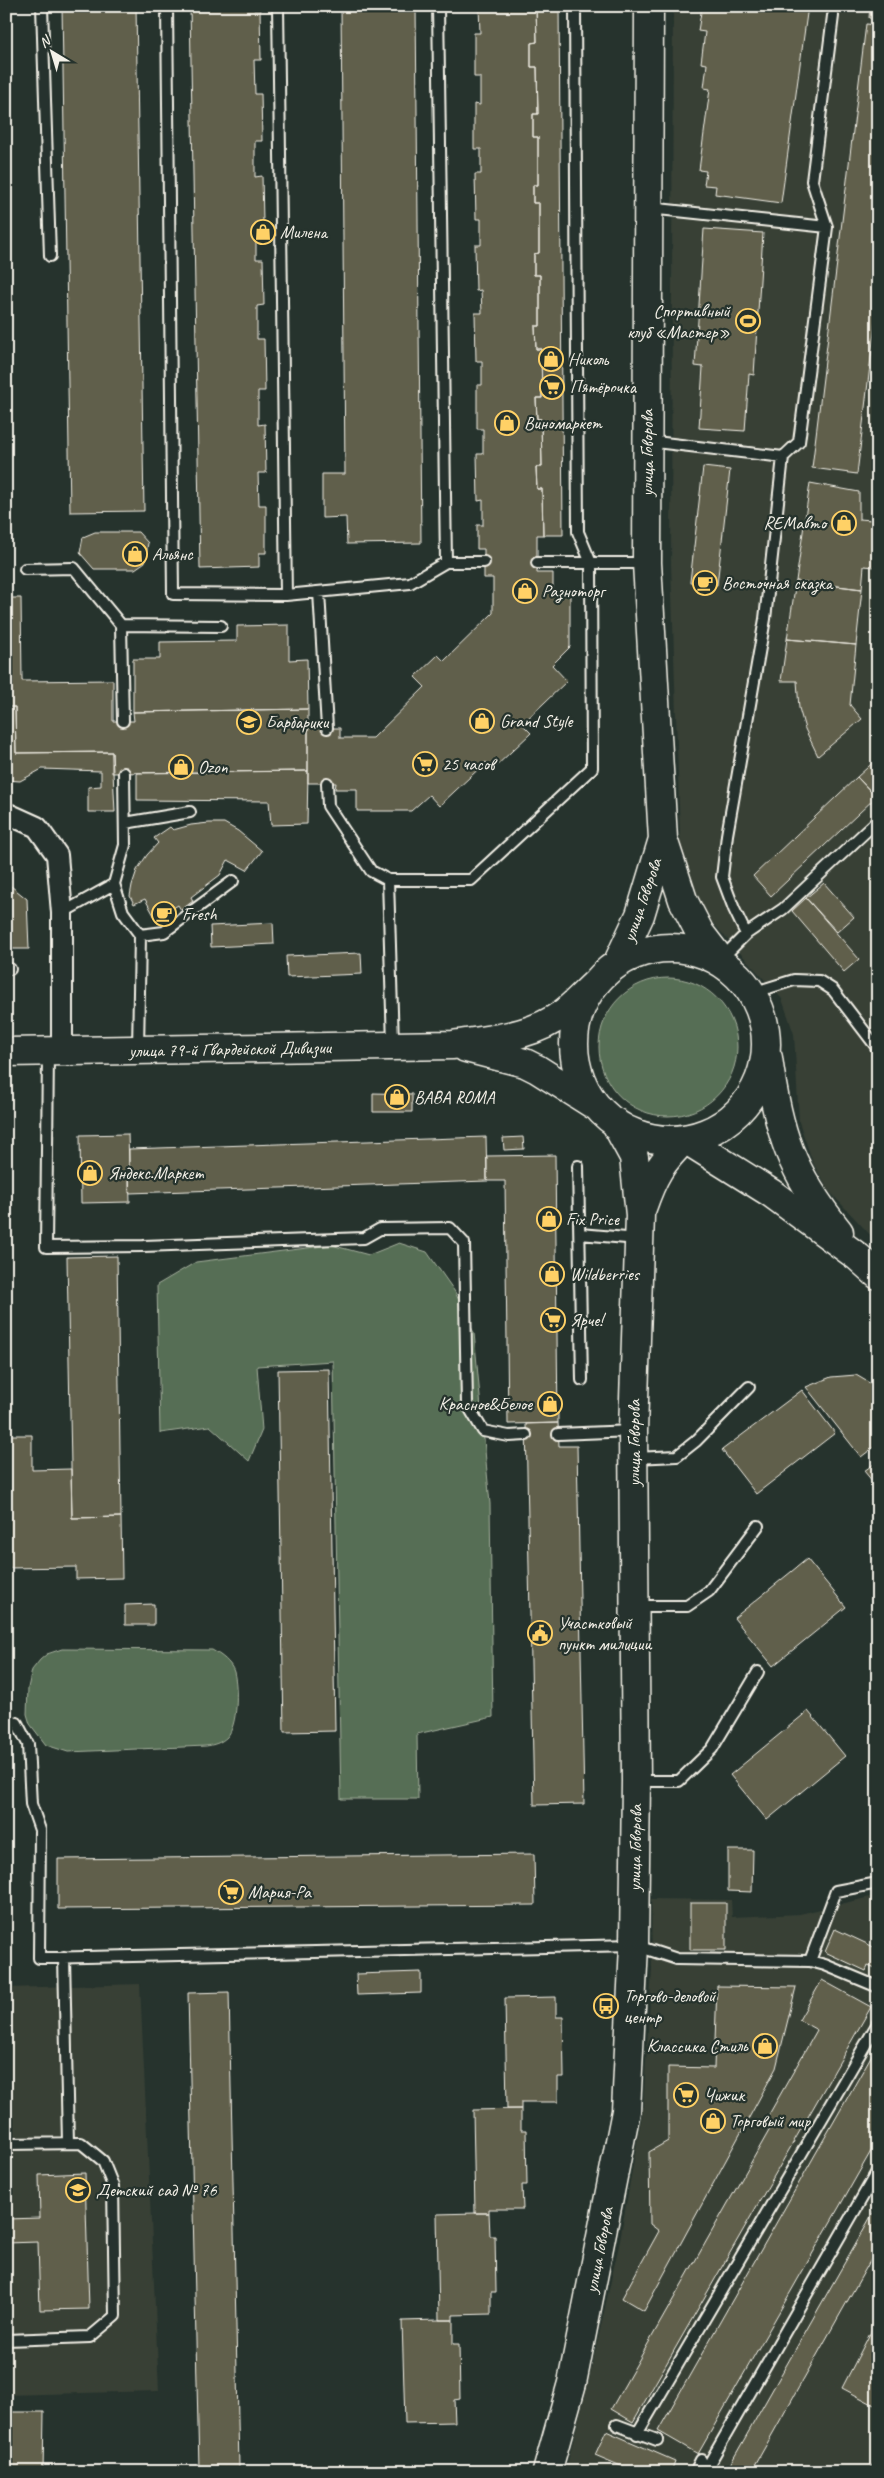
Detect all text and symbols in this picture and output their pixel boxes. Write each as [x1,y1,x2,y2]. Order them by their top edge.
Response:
north arrow [28,28,78,78]
text: N [36,31,55,52]
shop icon: Милена [250,219,276,245]
place label: Милена [280,221,328,243]
place label: Спортивный клуб «Мастер» [627,300,731,343]
sports icon: Спортивный клуб «Мастер» [735,308,761,334]
shop icon: Николь [538,346,564,372]
place label: Николь [568,348,610,370]
supermarket icon: Пятёрочка [539,374,565,400]
place label: Пятёрочка [570,376,638,398]
street label: улица Говорова [636,408,658,497]
shop icon: Виномаркет [494,410,520,436]
place label: Виномаркет [524,412,603,434]
shop icon: REMавто [831,510,857,536]
place label: REMавто [764,512,828,534]
shop icon: Альянс [122,541,148,567]
place label: Альянс [152,543,194,565]
cafe icon: Восточная сказка [692,570,718,596]
place label: Восточная сказка [722,572,834,595]
shop icon: Разноторг [512,578,538,604]
place label: Разноторг [542,580,607,603]
shop icon: Grand Style [469,708,495,734]
school or university icon: Барбарики [236,709,262,735]
place label: Grand Style [500,710,573,732]
place label: Барбарики [266,711,330,733]
supermarket icon: 25 часов [412,751,438,777]
place label: 25 часов [442,753,498,775]
shop icon: Ozon [168,754,194,780]
place label: Ozon [198,756,228,778]
street label: улица Говорова [617,854,667,946]
cafe icon: Fresh [151,901,177,927]
place label: Fresh [182,903,217,925]
street label: улица 79-й Гвардейской Дивизии [128,1036,333,1063]
shop icon: BABA ROMA [384,1084,410,1110]
place label: BABA ROMA [414,1086,495,1108]
shop icon: Яндекс.Маркет [77,1160,103,1186]
place label: Яндекс.Маркет [108,1162,204,1184]
shop icon: Fix Price [536,1206,562,1232]
place label: Fix Price [566,1208,620,1230]
shop icon: Wildberries [539,1261,565,1287]
place label: Wildberries [570,1263,641,1285]
supermarket icon: Ярче! [540,1307,566,1333]
place label: Ярче! [570,1309,607,1331]
shop icon: Красное&Белое [537,1391,563,1417]
place label: Красное&Белое [439,1393,533,1415]
street label: улица Говорова [623,1398,645,1487]
place label: Участковый пункт милиции [558,1612,652,1655]
public building icon: Участковый пункт милиции [527,1620,553,1646]
street label: улица Говорова [623,1803,647,1893]
supermarket icon: Мария-Ра [218,1879,244,1905]
place label: Мария-Ра [248,1881,312,1903]
place label: Торгово-деловой центр [624,1985,717,2028]
bus stop icon: Торгово-деловой центр [593,1993,619,2019]
shop icon: Классика Стиль [752,2033,778,2059]
place label: Классика Стиль [647,2035,749,2057]
supermarket icon: Чижик [673,2082,699,2108]
place label: Чижик [704,2084,746,2106]
shop icon: Торговый мир [700,2108,726,2134]
place label: Торговый мир [730,2110,811,2132]
school or university icon: Детский сад № 76 [65,2177,91,2203]
place label: Детский сад № 76 [96,2179,217,2201]
street label: улица Говорова [580,2204,618,2296]

